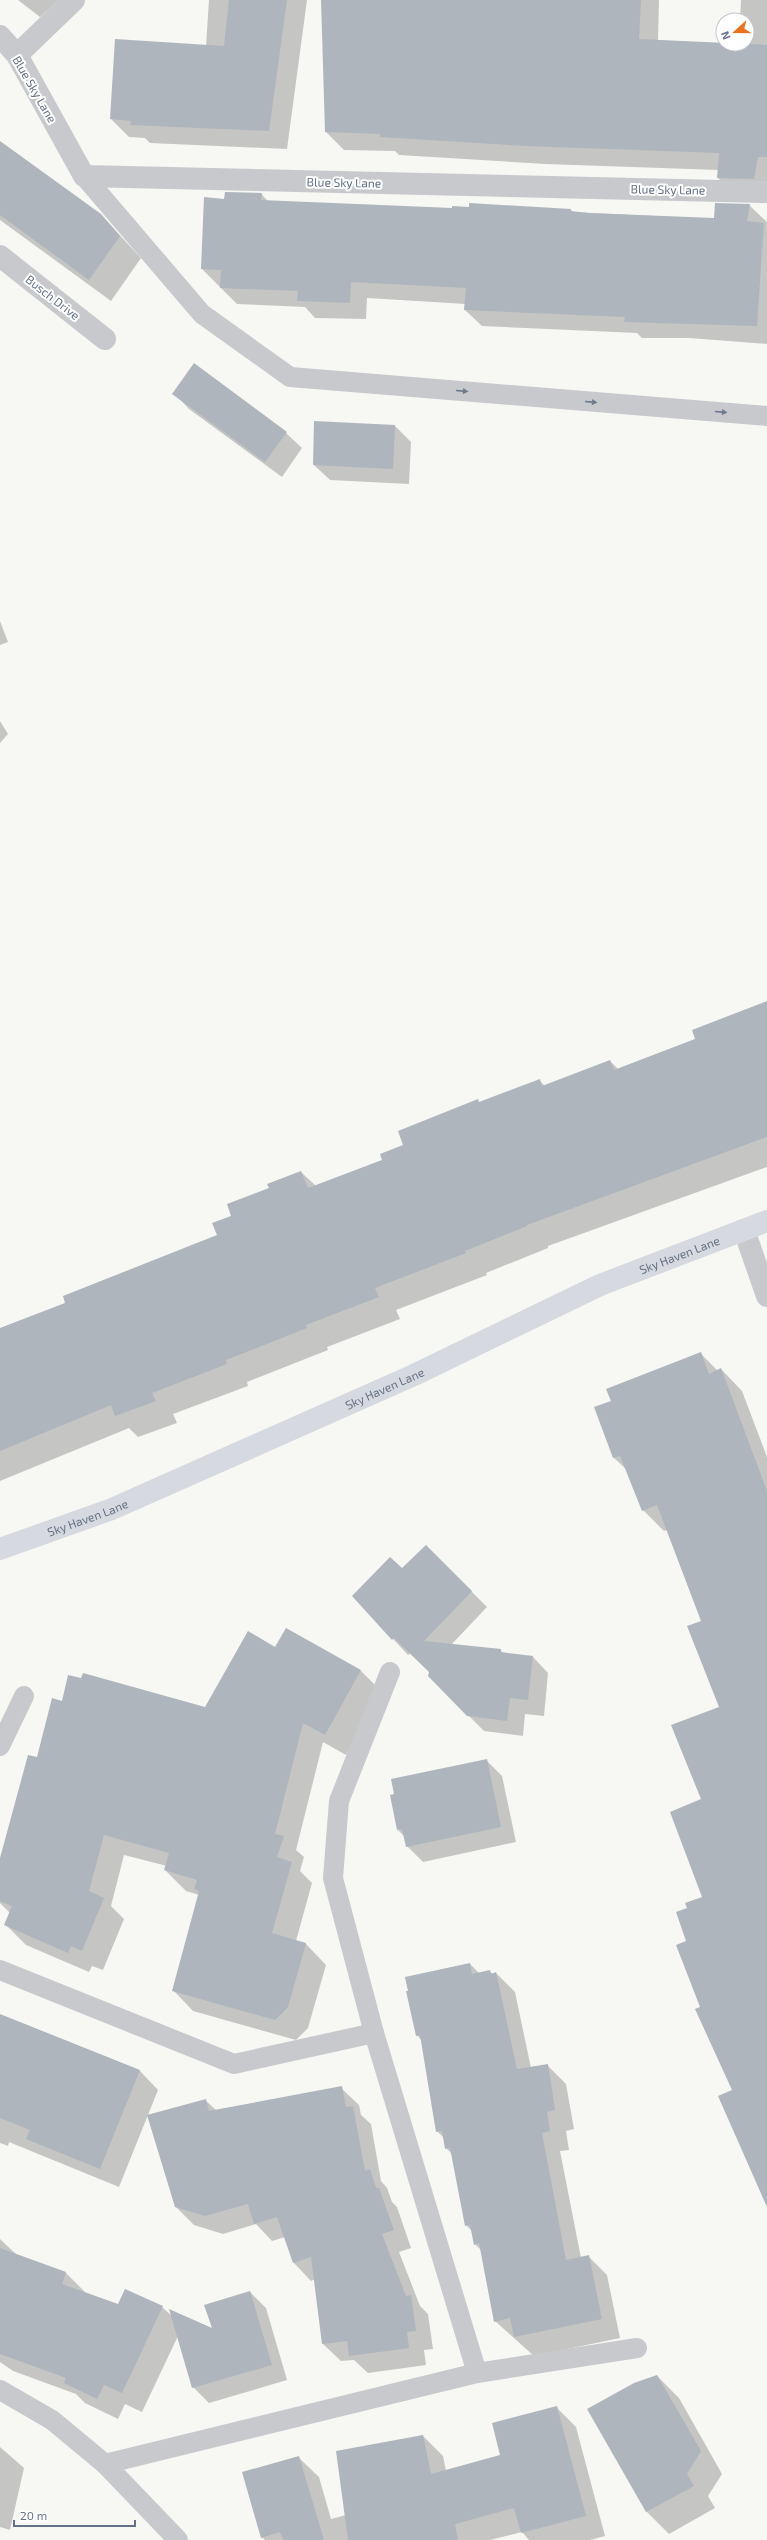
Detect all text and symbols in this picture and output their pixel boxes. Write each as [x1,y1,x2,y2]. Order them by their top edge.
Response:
north arrow [715,12,755,52]
text: N [718,30,733,42]
street label: Blue Sky Lane [10,53,60,125]
street label: Blue Sky Lane [307,174,381,190]
street label: Blue Sky Lane [631,181,705,197]
street label: Busch Drive [23,272,83,322]
one-way arrow [456,387,468,394]
one-way arrow [585,398,597,405]
one-way arrow [715,409,727,416]
street label: Sky Haven Lane [637,1233,722,1276]
street label: Sky Haven Lane [343,1364,426,1412]
street label: Sky Haven Lane [45,1496,130,1539]
scale bar [14,2502,135,2528]
text: 20 m [20,2508,47,2522]

